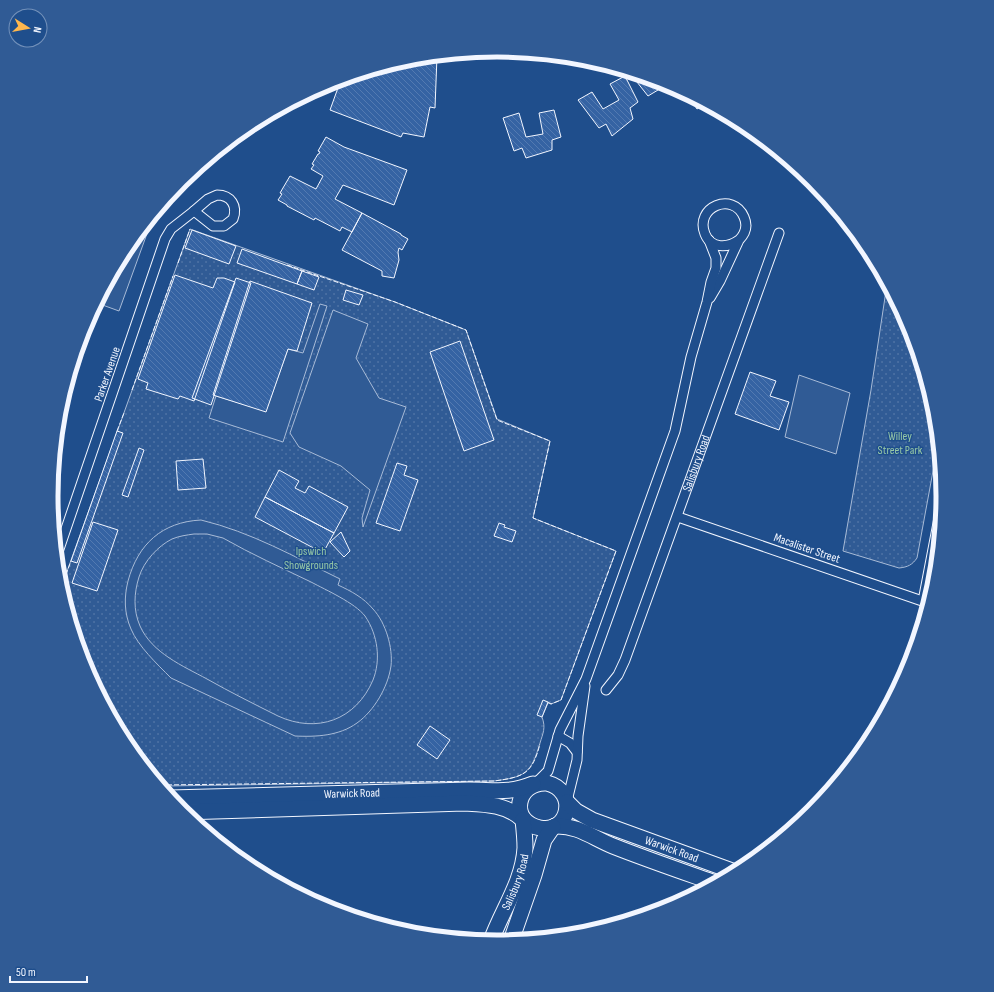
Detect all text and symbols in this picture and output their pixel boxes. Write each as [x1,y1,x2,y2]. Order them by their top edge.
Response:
north arrow [8,8,48,48]
text: N [30,26,44,34]
street label: Parker Avenue [91,345,124,404]
park label: Willey Street Park [878,429,923,458]
street label: Salisbury Road [679,433,714,494]
street label: Macalister Street [772,530,842,567]
park label: Ipswich Showgrounds [284,544,338,573]
street label: Warwick Road [324,785,380,802]
street label: Warwick Road [643,833,701,866]
street label: Salisbury Road [499,853,532,913]
scale bar [10,958,87,984]
text: 50 m [16,965,36,980]

